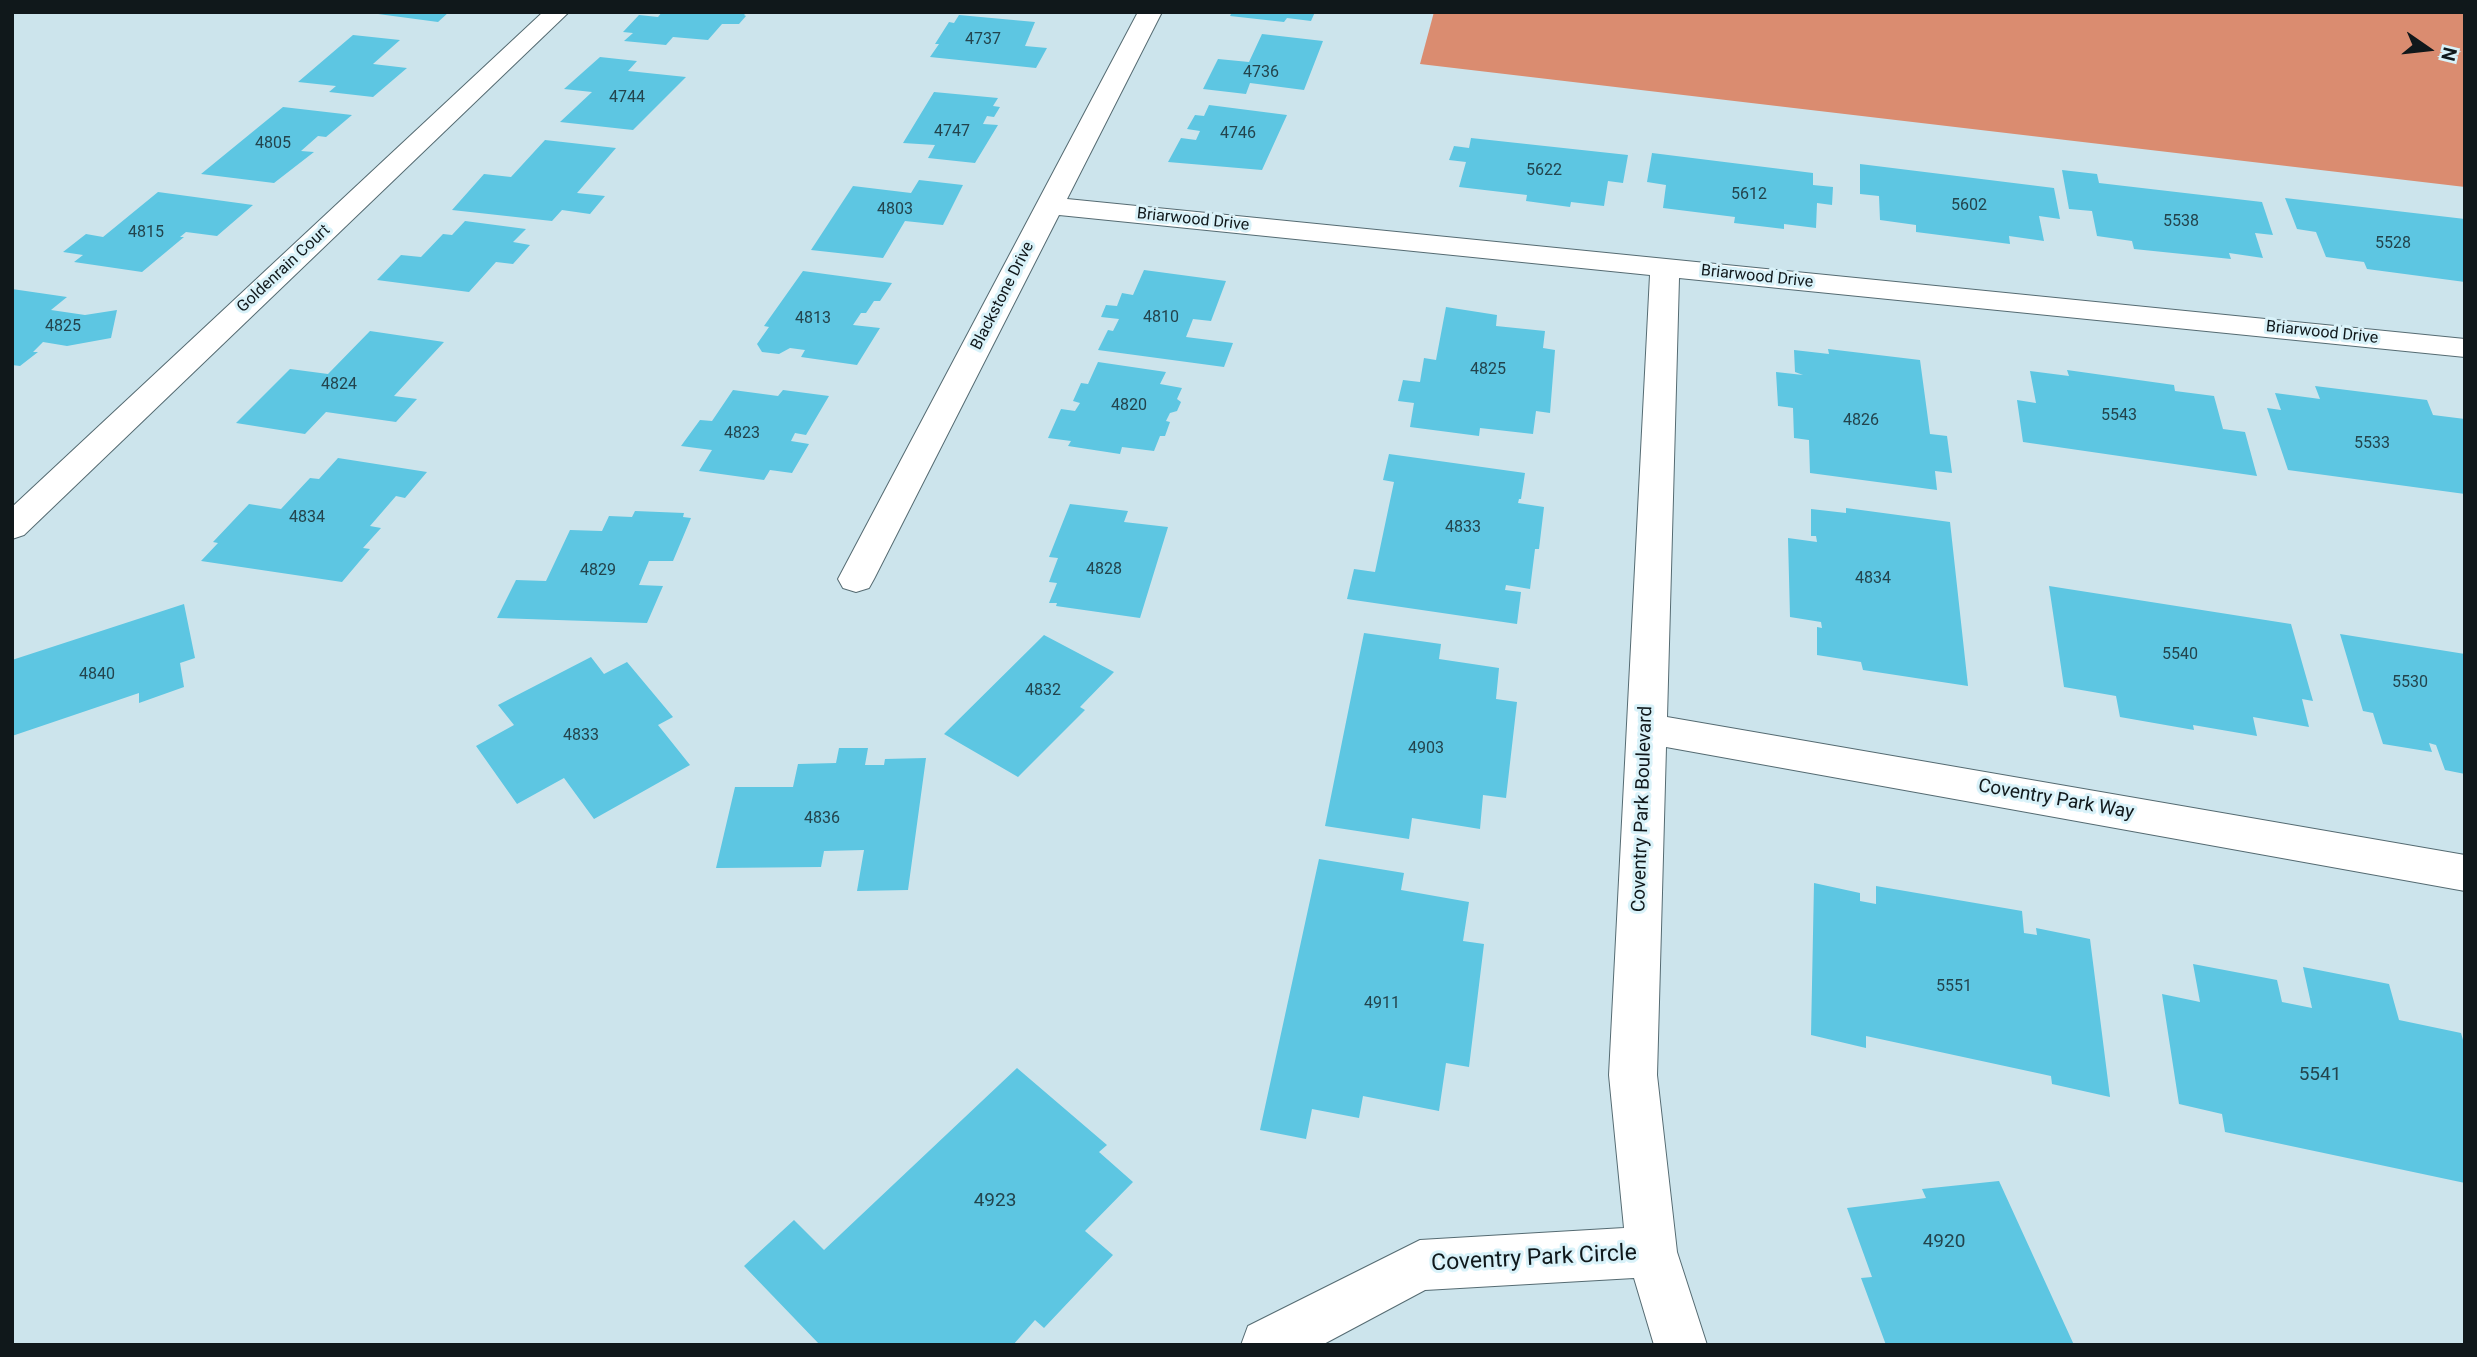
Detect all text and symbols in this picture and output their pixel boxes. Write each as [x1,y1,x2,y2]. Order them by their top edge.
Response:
north arrow [2393,14,2463,84]
house number: 4737 [965,30,1001,50]
text: N [2436,45,2462,63]
house number: 4736 [1243,63,1279,83]
house number: 4744 [609,88,645,108]
house number: 4747 [934,122,970,142]
house number: 4746 [1220,124,1256,144]
house number: 4805 [255,134,291,154]
house number: 5622 [1526,161,1562,181]
house number: 5612 [1731,185,1767,205]
house number: 5602 [1951,196,1987,216]
house number: 4803 [877,200,913,220]
street label: Briarwood Drive [1136,205,1250,235]
house number: 5538 [2163,212,2199,232]
street label: Goldenrain Court [234,221,334,317]
house number: 4815 [128,223,164,243]
house number: 5528 [2375,234,2411,254]
street label: Blackstone Drive [967,239,1039,353]
street label: Briarwood Drive [1700,262,1814,292]
house number: 4810 [1143,308,1179,328]
house number: 4813 [795,309,831,329]
house number: 4825 [45,317,81,337]
street label: Briarwood Drive [2265,318,2379,348]
house number: 4825 [1470,360,1506,380]
house number: 4824 [321,375,357,395]
house number: 4820 [1111,396,1147,416]
house number: 5543 [2101,406,2137,426]
house number: 4826 [1843,411,1879,431]
house number: 4823 [724,424,760,444]
house number: 5533 [2354,434,2390,454]
house number: 4834 [289,508,325,528]
house number: 4833 [1445,518,1481,538]
house number: 4828 [1086,560,1122,580]
house number: 4829 [580,561,616,581]
house number: 4834 [1855,569,1891,589]
house number: 5540 [2162,645,2198,665]
house number: 4840 [79,665,115,685]
house number: 5530 [2392,673,2428,693]
house number: 4832 [1025,681,1061,701]
street label: Coventry Park Boulevard [1628,705,1658,913]
house number: 4833 [563,726,599,746]
house number: 4903 [1408,739,1444,759]
street label: Coventry Park Way [1976,775,2136,825]
house number: 4836 [804,809,840,829]
house number: 5551 [1936,977,1972,997]
house number: 4911 [1364,994,1400,1014]
house number: 5541 [2299,1064,2341,1086]
house number: 4923 [974,1190,1016,1212]
house number: 4920 [1923,1231,1965,1253]
street label: Coventry Park Circle [1430,1240,1638,1278]

